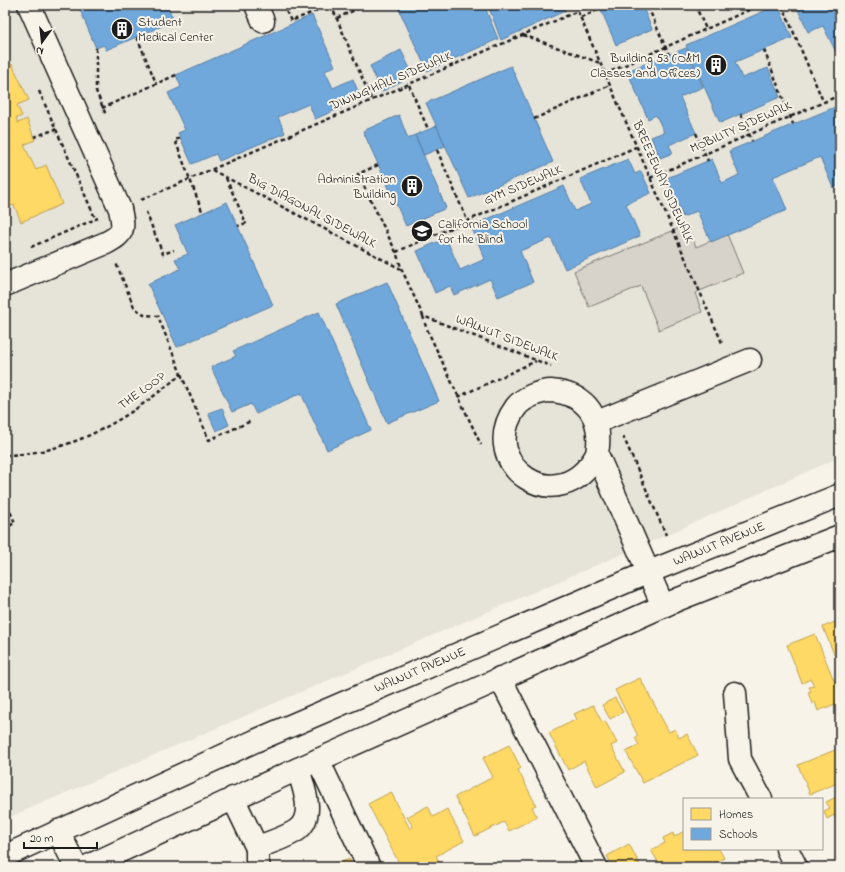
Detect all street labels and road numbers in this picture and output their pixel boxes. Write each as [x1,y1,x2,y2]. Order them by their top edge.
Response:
street label: DINING HALL SIDEWALK [326,46,456,116]
street label: MOBILITY SIDEWALK [687,96,796,158]
street label: BREEZEWAY SIDEWALK [627,117,699,247]
street label: GYM SIDEWALK [481,160,566,210]
street label: BIG DIAGONAL SIDEWALK [244,169,380,253]
street label: WALNUT SIDEWALK [453,310,562,367]
street label: THE LOOP [114,367,170,415]
street label: WALNUT AVENUE [670,517,768,571]
street label: WALNUT AVENUE [371,642,469,698]

